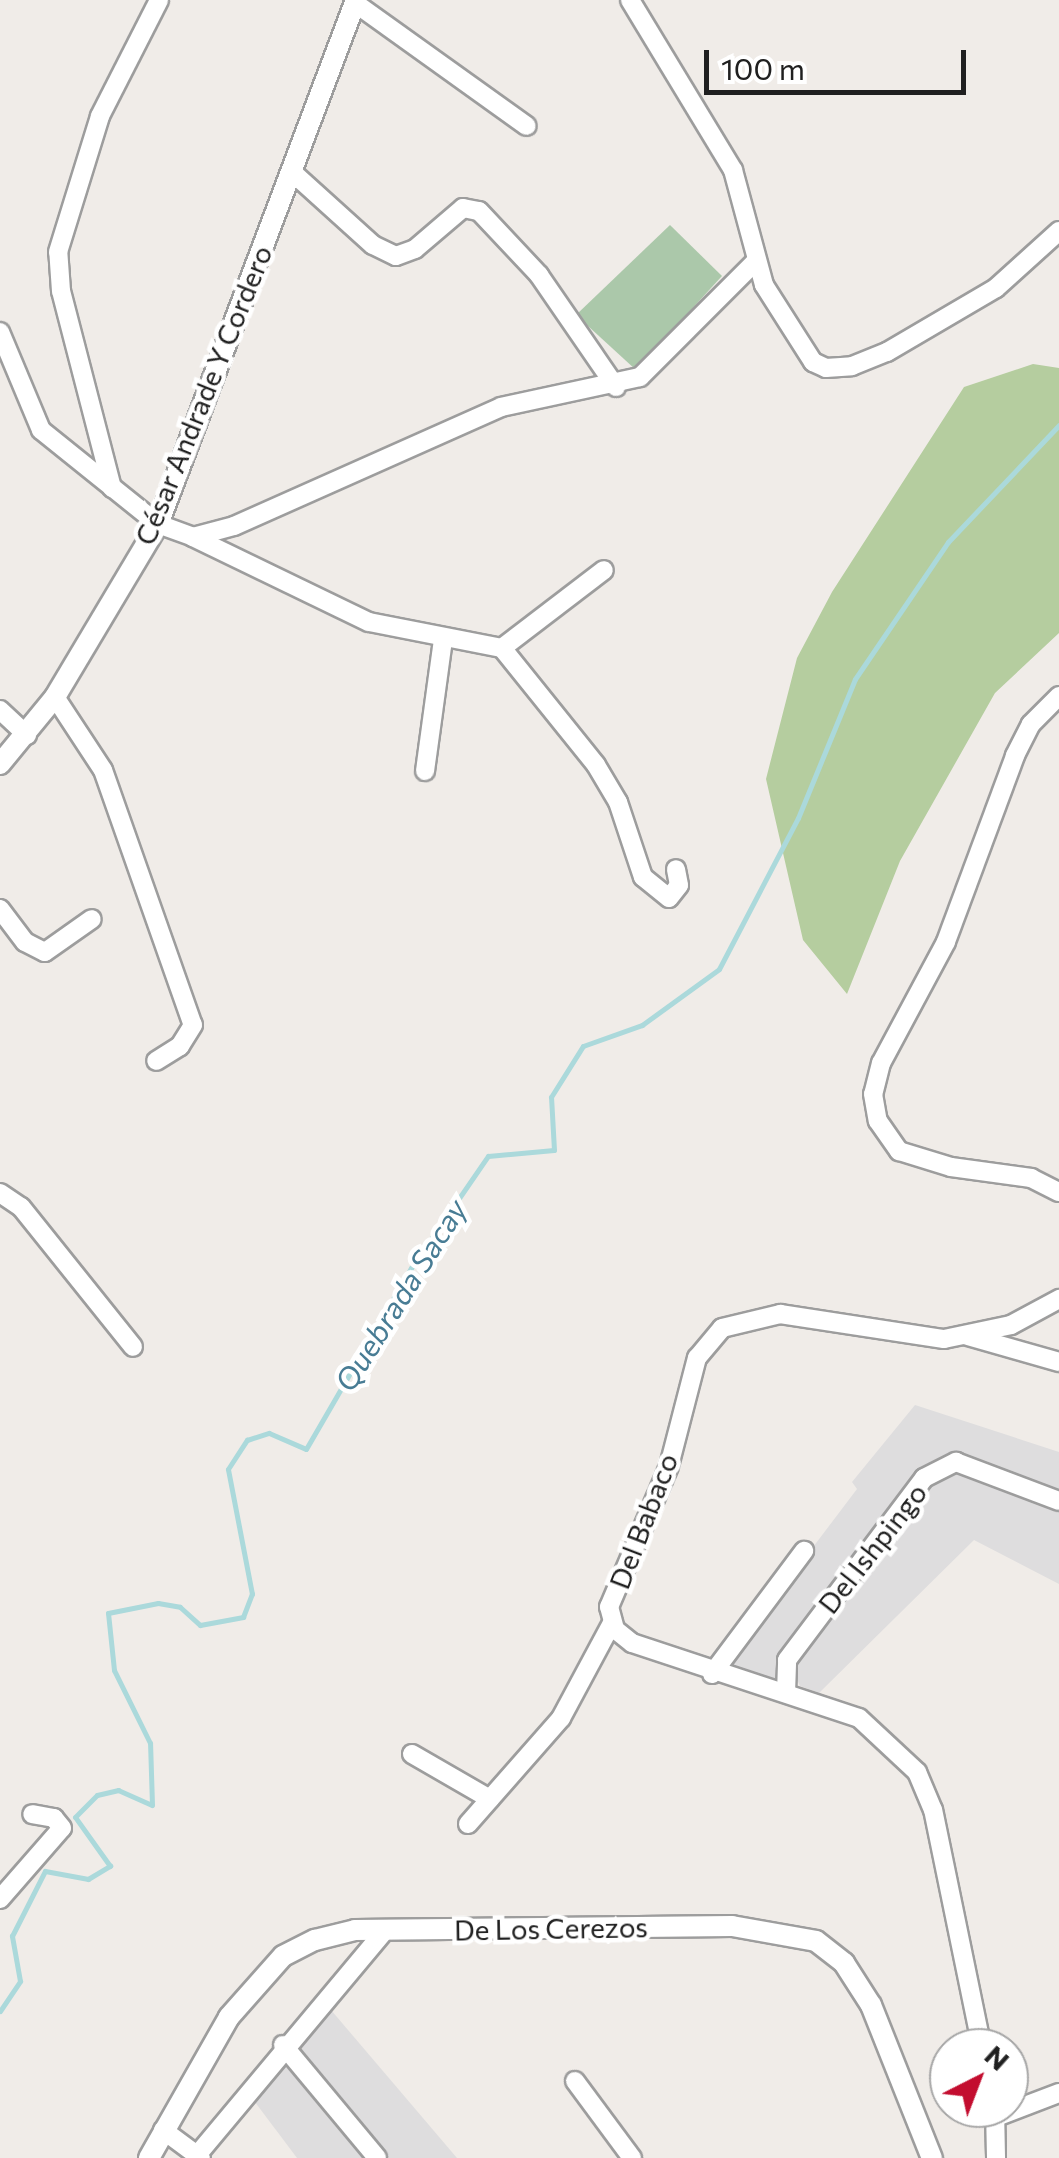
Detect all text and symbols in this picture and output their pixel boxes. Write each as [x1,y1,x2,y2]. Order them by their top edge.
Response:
scale bar [709,30,972,92]
text: 100 m [721,49,805,86]
street label: César Andrade Y Cordero [128,240,278,550]
water label: Quebrada Sacay [327,1192,473,1398]
street label: Del Babaco [602,1449,684,1593]
street label: Del Ishpingo [811,1476,933,1620]
street label: De Los Cerezos [454,1910,648,1946]
north arrow [929,2028,1029,2128]
text: N [979,2038,1017,2077]

